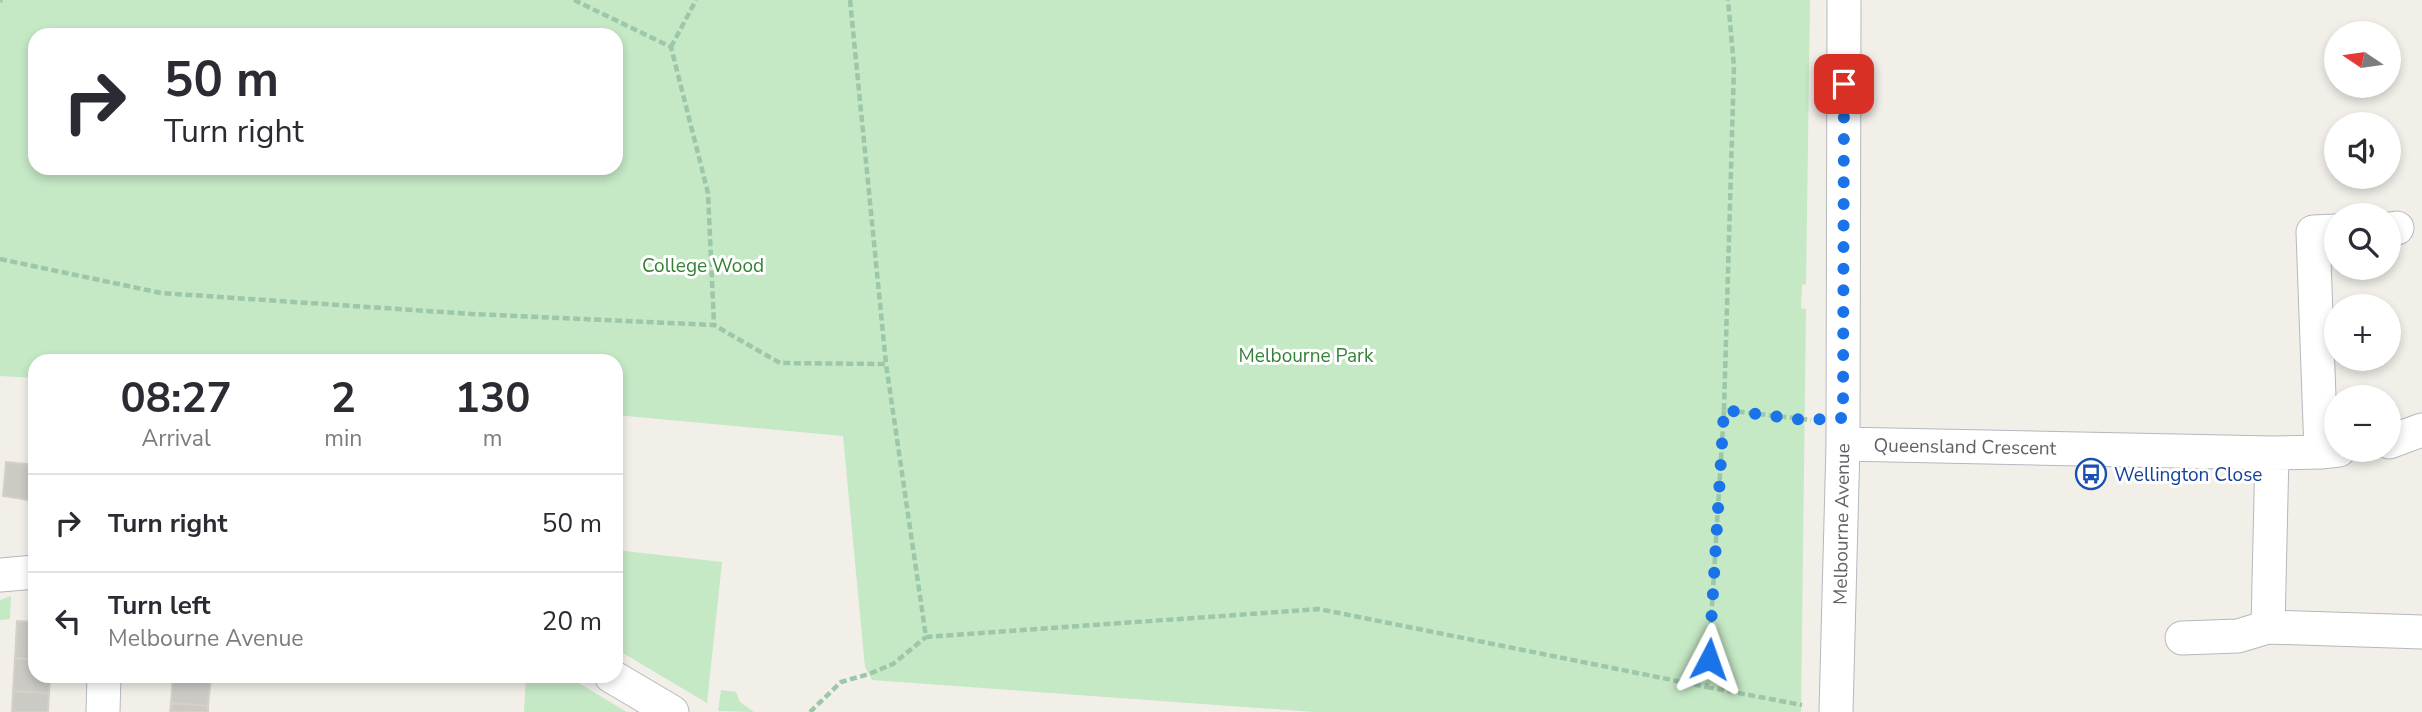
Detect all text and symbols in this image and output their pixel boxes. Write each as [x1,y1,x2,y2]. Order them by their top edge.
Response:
north arrow [2324,21,2401,98]
map controls [2324,21,2401,462]
text: 50 m [164,46,279,113]
pin [1814,54,1874,114]
icon: right [49,56,140,147]
icon: arrive [1825,65,1863,103]
text: Turn right [164,110,304,153]
button: sound [2324,112,2401,189]
button: search [2324,203,2401,280]
park label: College Wood [642,253,764,279]
button: + [2324,294,2401,371]
park label: Melbourne Park [1239,343,1374,369]
text: 08:27 [121,370,232,427]
text: 2 [331,370,356,427]
text: 130 [455,370,530,427]
button: − [2324,385,2401,462]
text: Arrival [142,423,211,454]
text: min [324,423,362,454]
text: m [483,423,503,454]
street label: Queensland Crescent [1873,432,2057,462]
street label: Melbourne Avenue [1828,443,1856,605]
bus stop icon: Wellington Close [2074,457,2108,491]
place label: Wellington Close [2114,462,2262,488]
icon: right [49,504,87,542]
text: Turn right [108,506,227,541]
text: 50 m [542,506,602,541]
text: Turn left [108,588,211,623]
icon: left [49,602,87,640]
text: 20 m [542,604,602,639]
position arrow [1672,622,1746,696]
text: Melbourne Avenue [108,623,304,654]

